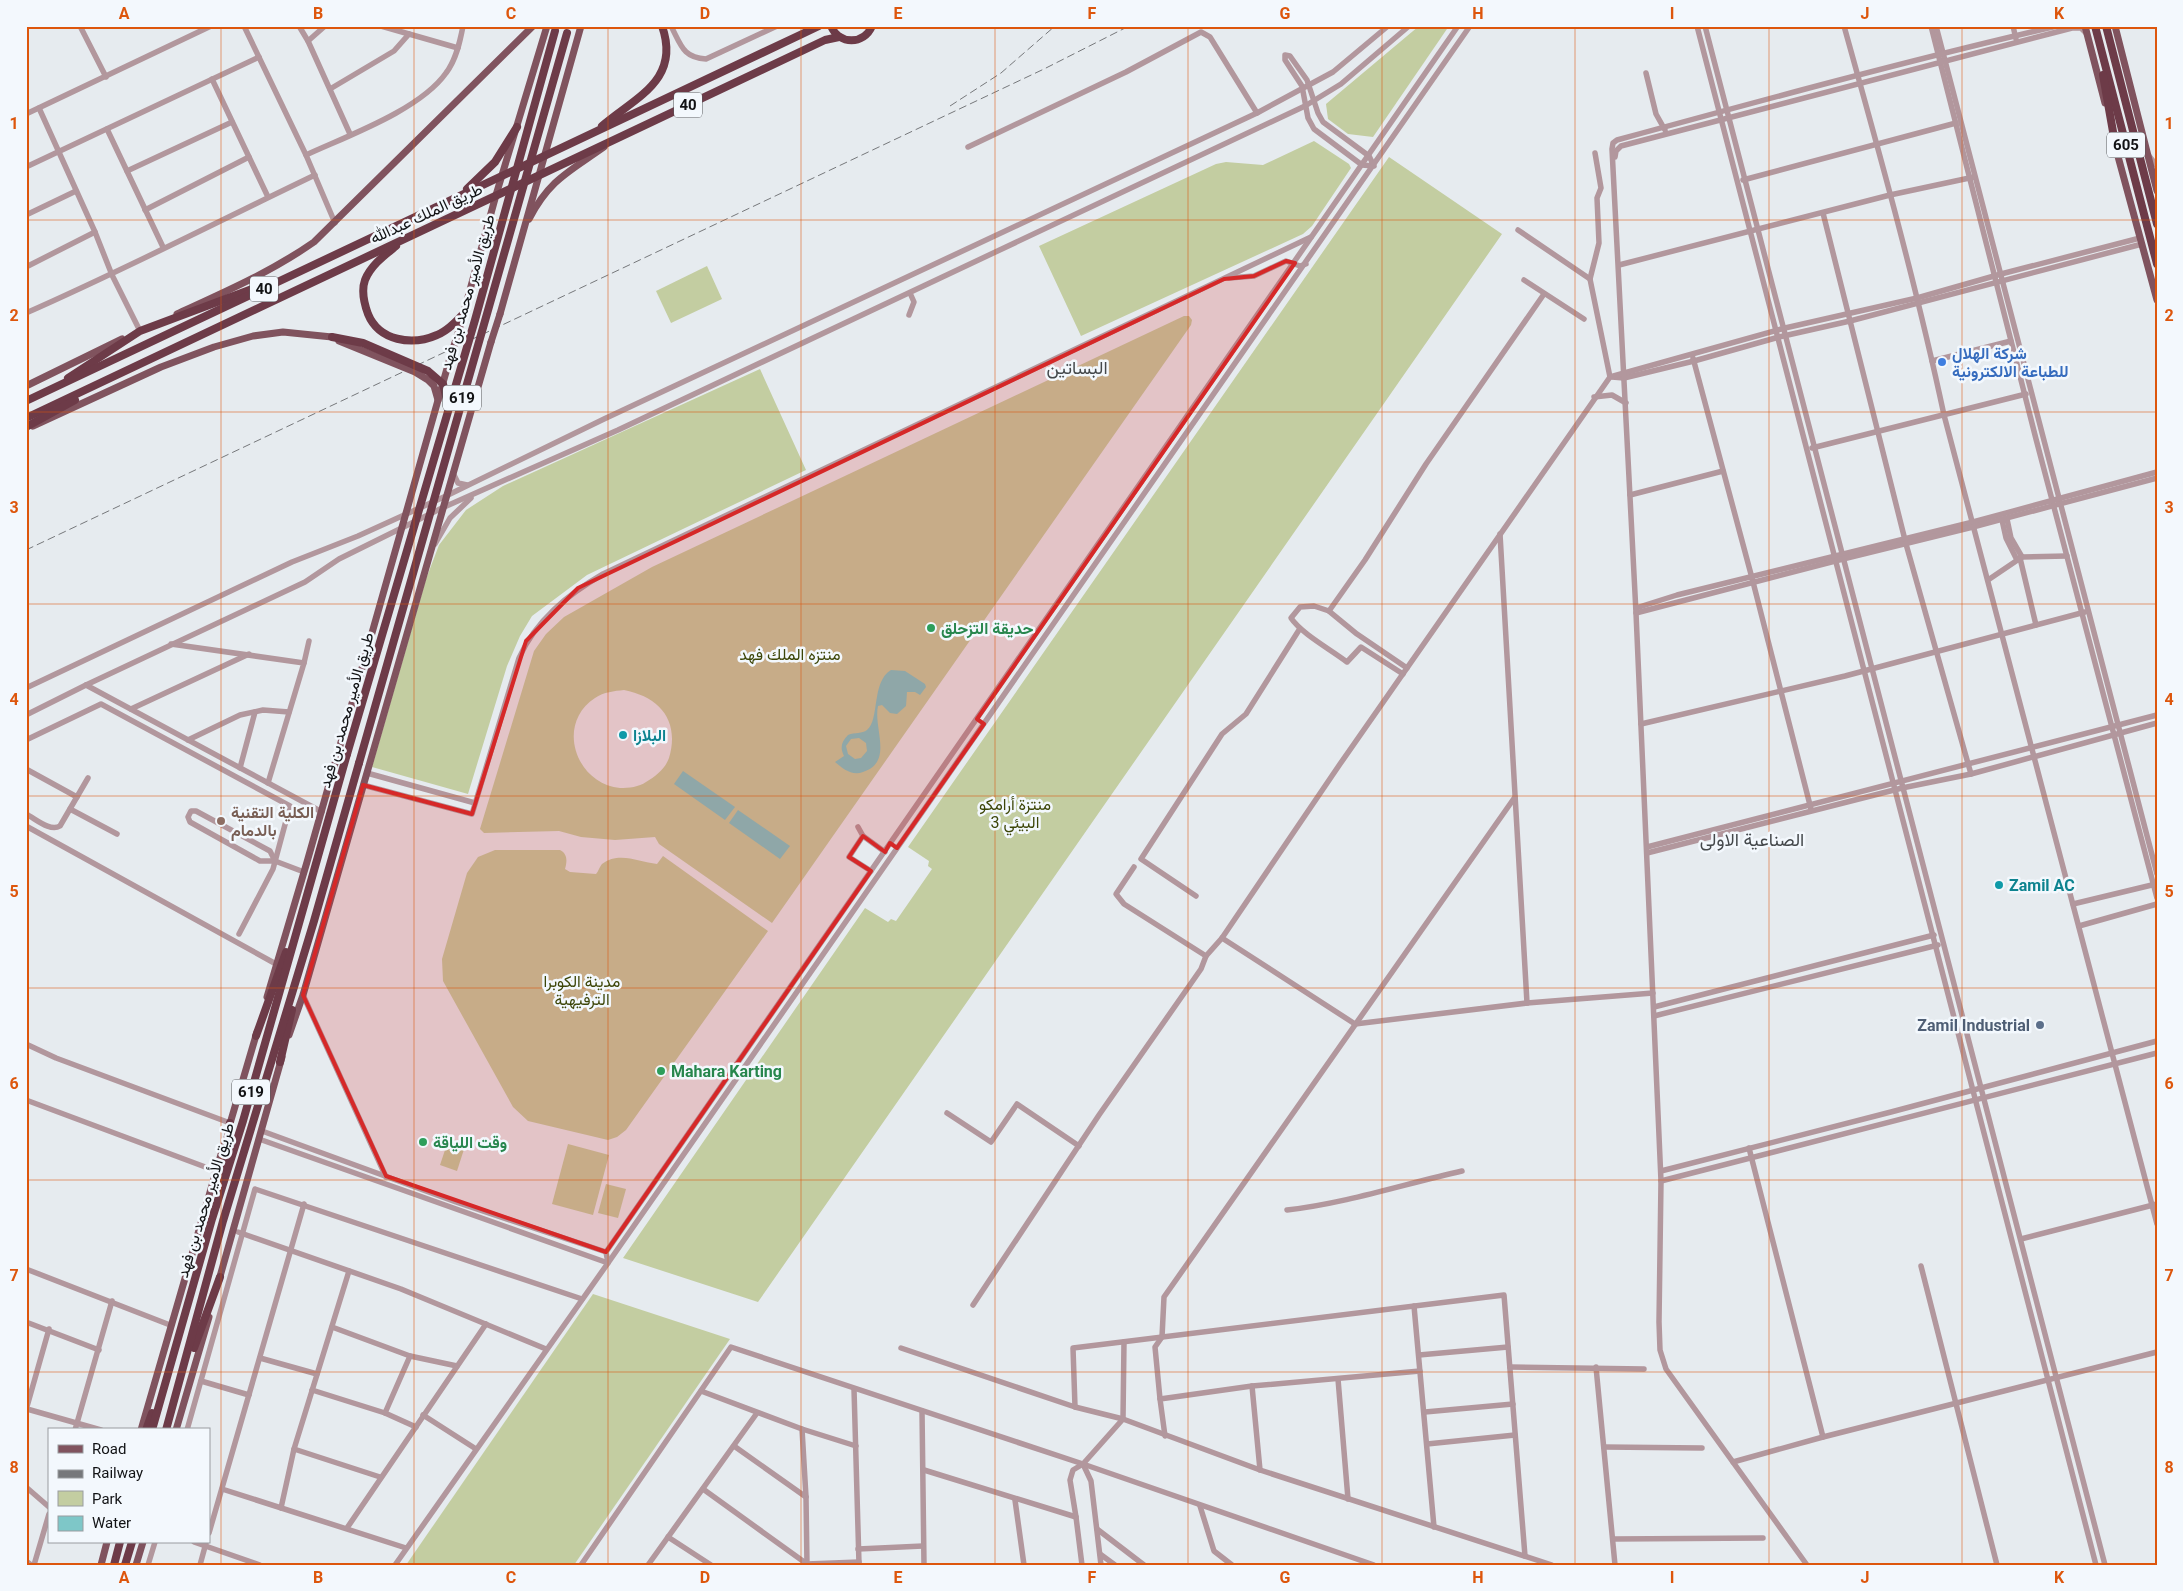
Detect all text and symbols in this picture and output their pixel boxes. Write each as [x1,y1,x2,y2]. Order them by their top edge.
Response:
text: A [119,4,130,23]
text: B [313,4,323,23]
text: C [506,4,516,23]
text: D [700,4,710,23]
text: E [894,4,903,23]
text: F [1088,4,1097,23]
text: G [1280,4,1291,23]
text: H [1472,4,1484,23]
text: I [1670,4,1674,23]
text: J [1861,4,1869,23]
text: K [2054,4,2065,23]
road number: 40 [674,92,702,118]
text: 1 [9,114,19,133]
text: 1 [2164,114,2174,133]
road number: 605 [2107,132,2145,158]
street label: طريق الملك عبدالله [367,179,486,249]
street label: طريق الأمير محمد بن فهد [436,212,500,372]
road number: 40 [250,276,278,302]
text: 2 [9,306,19,325]
text: 2 [2164,306,2174,325]
place label: شركة الهلال للطباعة الالكترونية [1952,344,2069,382]
marker: شركة الهلال للطباعة الالكترونية [1936,356,1948,368]
district label: البساتين [1046,357,1108,379]
road number: 619 [443,386,481,410]
text: 3 [9,498,19,517]
text: 3 [2164,498,2174,517]
place label: حديقة التزحلق [941,619,1034,639]
marker: حديقة التزحلق [925,622,937,634]
street label: طريق الأمير محمد بن فهد [315,630,379,790]
park label: منتزه الملك فهد [739,645,841,665]
text: 4 [9,690,19,709]
text: 4 [2164,690,2174,709]
place label: البلازا [633,726,666,746]
marker: البلازا [617,729,629,741]
park label: منتزة أرامكو البيئي 3 [979,795,1051,836]
place label: الكلية التقنية بالدمام [231,803,314,841]
marker: الكلية التقنية بالدمام [215,815,227,827]
district label: الصناعية الاولى [1700,829,1804,851]
place label: Zamil AC [2009,876,2075,895]
marker: Zamil AC [1993,879,2005,891]
text: 5 [9,882,19,901]
text: 5 [2164,882,2174,901]
park label: مدينة الكوبرا الترفيهية [544,972,620,1010]
place label: Zamil Industrial [1917,1016,2030,1035]
marker: Zamil Industrial [2034,1019,2046,1031]
place label: Mahara Karting [671,1062,782,1081]
marker: Mahara Karting [655,1065,667,1077]
text: 6 [9,1074,19,1093]
text: 6 [2164,1074,2174,1093]
road number: 619 [232,1080,270,1104]
street label: طريق الأمير محمد بن فهد [173,1120,239,1280]
place label: وقت اللياقة [433,1133,507,1153]
marker: وقت اللياقة [417,1136,429,1148]
text: 7 [9,1266,19,1285]
text: 7 [2164,1266,2174,1285]
legend [48,1428,210,1544]
text: Road [92,1440,126,1458]
text: 8 [9,1458,19,1477]
text: 8 [2164,1458,2174,1477]
text: Railway [92,1464,143,1482]
text: Park [92,1490,123,1508]
text: Water [92,1514,131,1532]
text: A [119,1568,130,1587]
text: B [313,1568,323,1587]
text: C [506,1568,516,1587]
text: D [700,1568,710,1587]
text: E [894,1568,903,1587]
text: F [1088,1568,1097,1587]
text: G [1280,1568,1291,1587]
text: H [1472,1568,1484,1587]
text: I [1670,1568,1674,1587]
text: J [1861,1568,1869,1587]
text: K [2054,1568,2065,1587]

